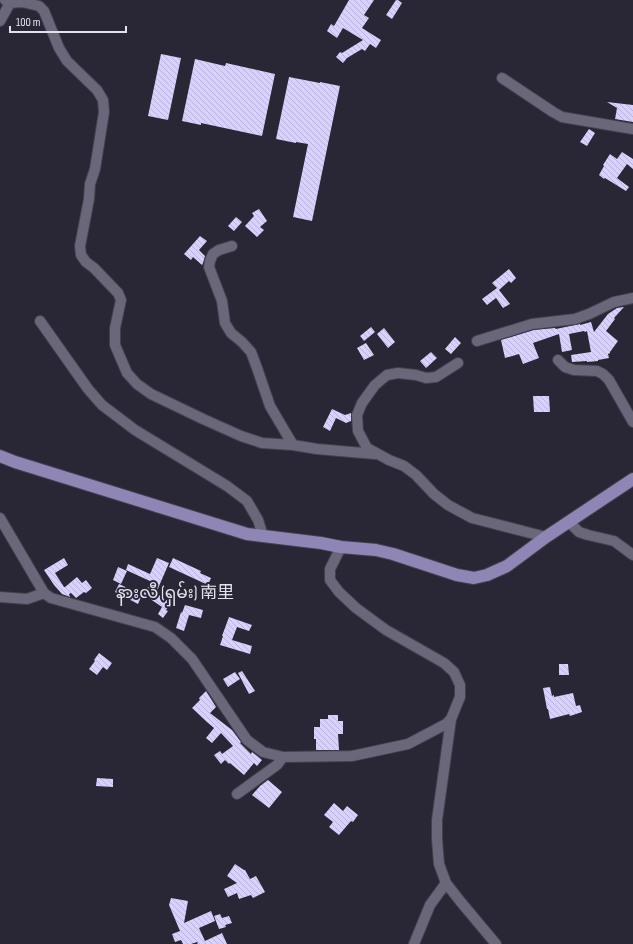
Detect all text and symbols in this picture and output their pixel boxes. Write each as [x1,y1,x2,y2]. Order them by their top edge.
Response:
scale bar [10,8,126,34]
text: 100 m [16,15,41,30]
district label: နားလီ (ရှမ်း) 南里 [116,581,234,607]

